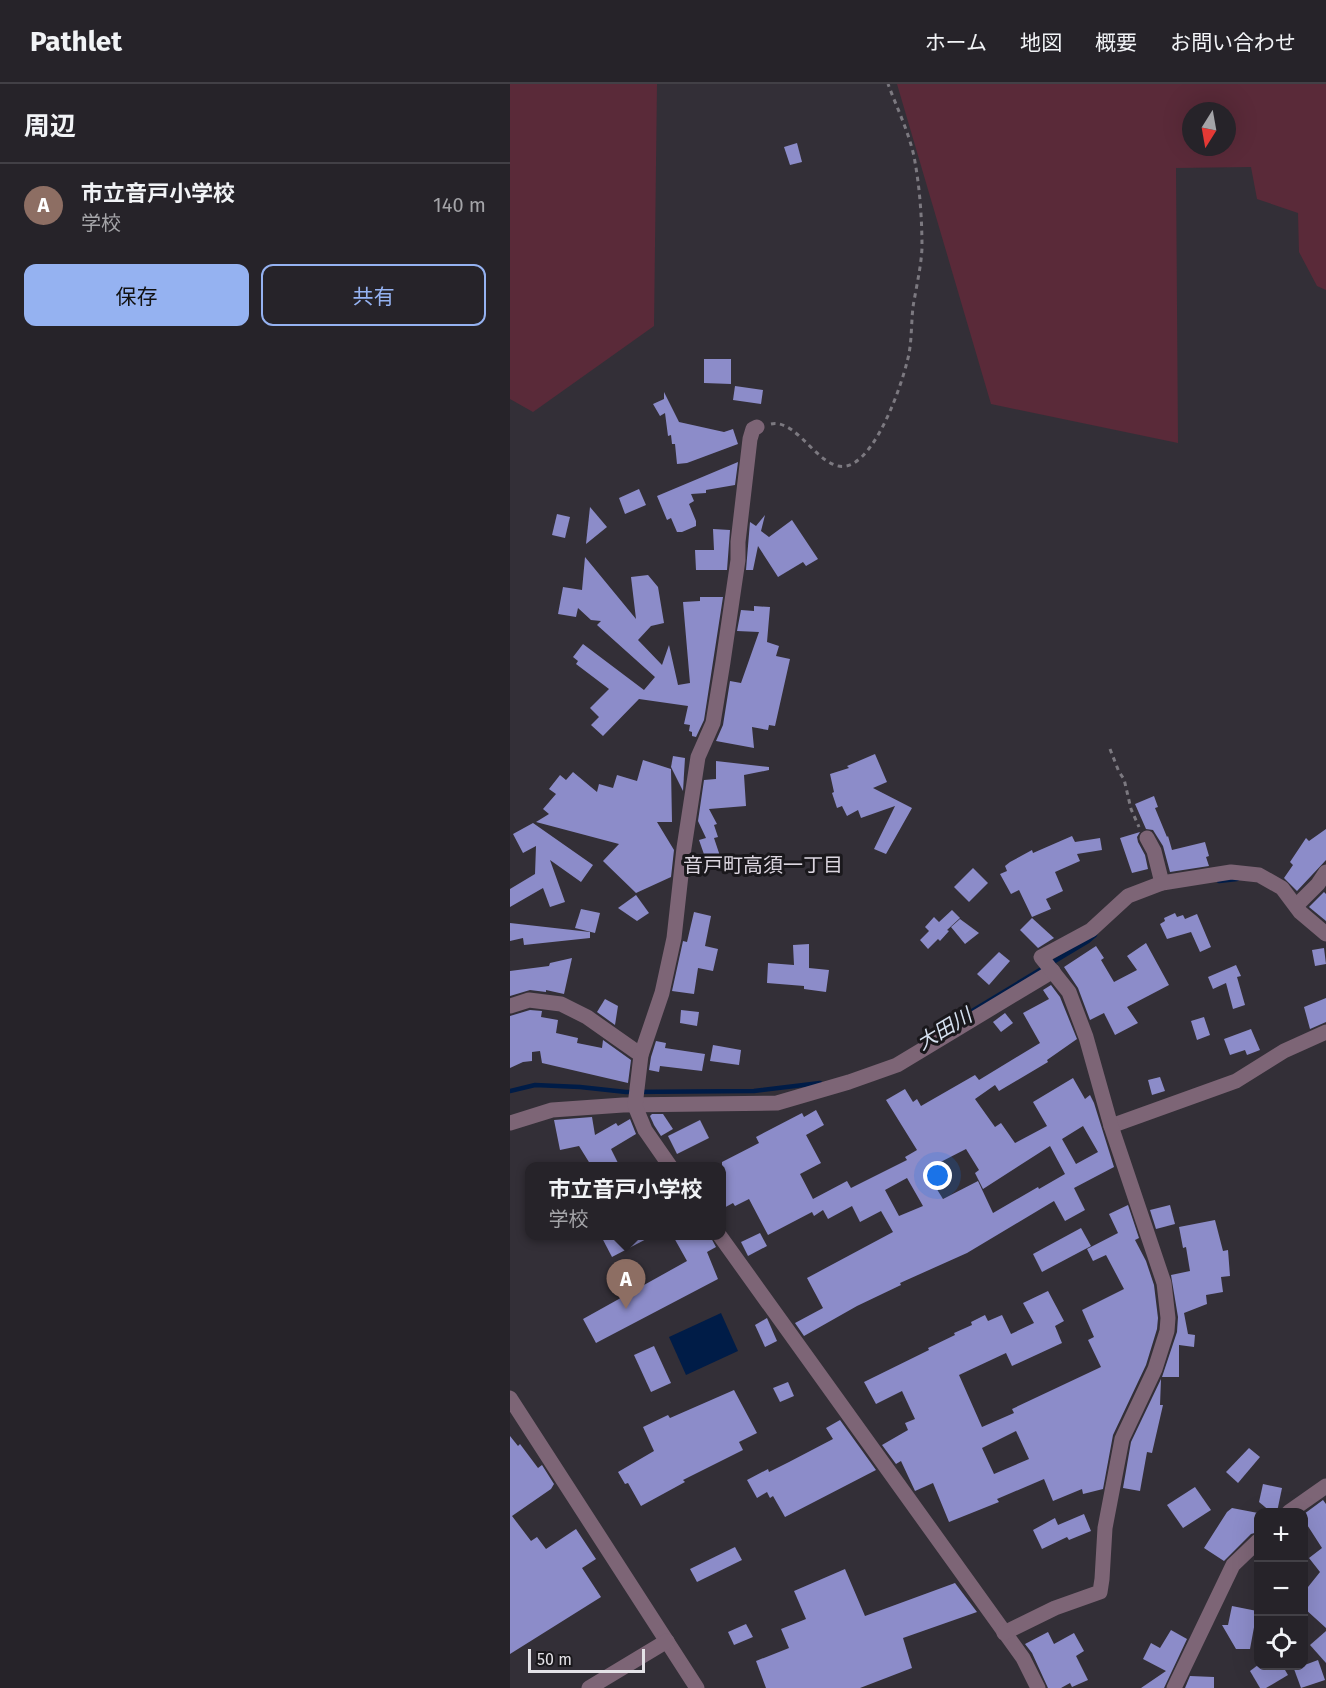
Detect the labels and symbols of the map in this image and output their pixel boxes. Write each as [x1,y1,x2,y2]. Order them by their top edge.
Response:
north arrow [1182,102,1236,156]
district label: 音戸町高須一丁目 [683,853,843,877]
water label: 大田川 [912,1002,978,1055]
your location [923,1161,952,1190]
pin: A [606,1260,646,1309]
scale bar [528,1646,645,1674]

